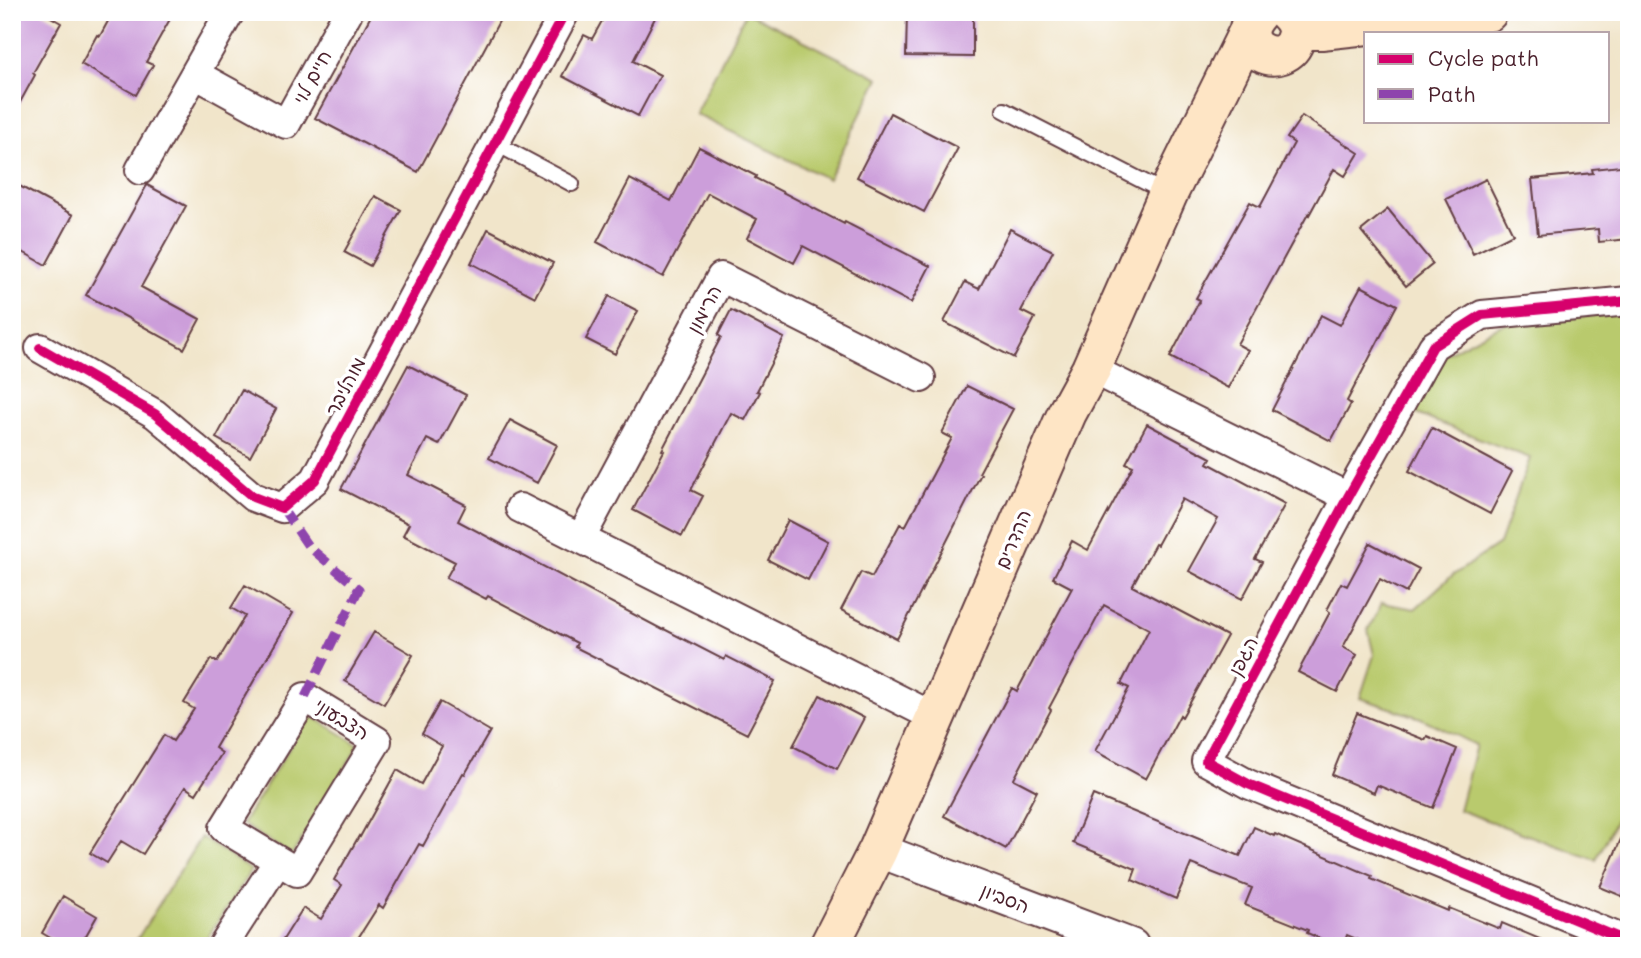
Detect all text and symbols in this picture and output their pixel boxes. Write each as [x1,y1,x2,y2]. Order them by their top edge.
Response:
legend [1364,32,1610,122]
text: Cycle path [1428,44,1538,71]
street label: חיים לוי [286,45,337,108]
text: Path [1428,80,1475,107]
street label: הרימון [680,280,728,338]
street label: מוהליבר [319,352,370,419]
street label: ההדרים [989,505,1036,572]
street label: הגפן [1222,632,1264,680]
street label: הצבעוני [310,692,374,745]
street label: הסביון [977,877,1033,918]

